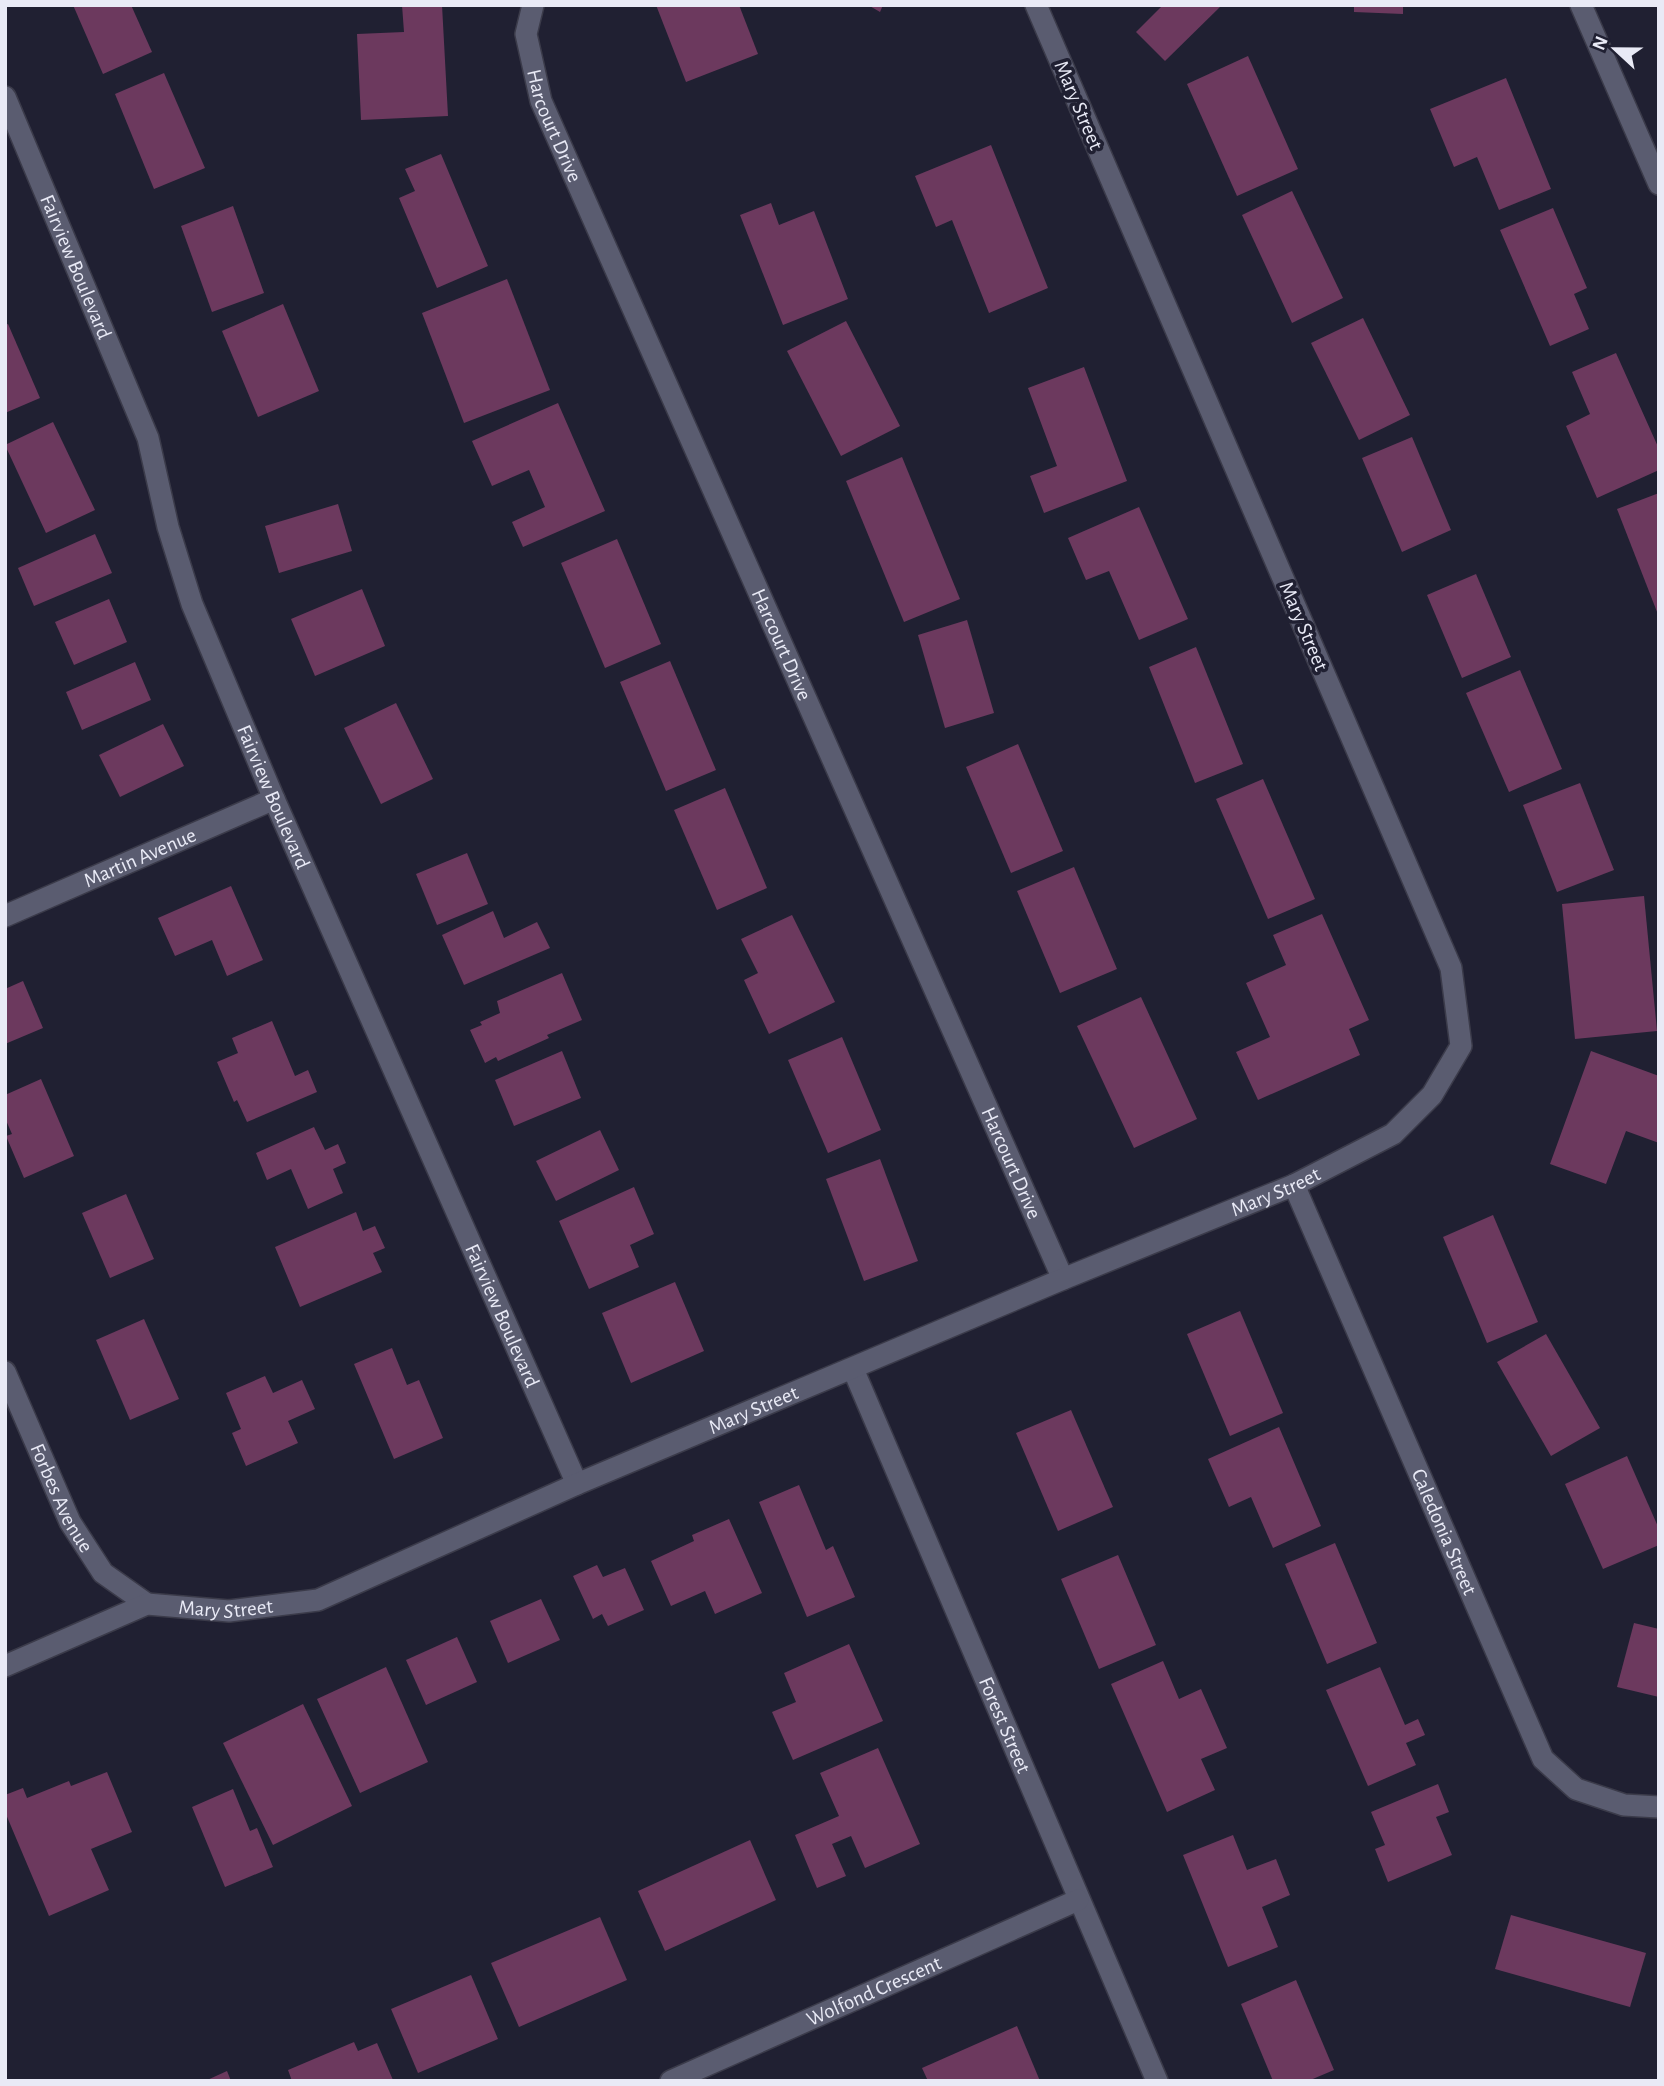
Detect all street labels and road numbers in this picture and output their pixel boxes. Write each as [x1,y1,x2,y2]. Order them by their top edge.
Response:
street label: Mary Street [1050,57,1107,153]
street label: Harcourt Drive [523,67,586,185]
street label: Fairview Boulevard [36,192,115,342]
street label: Mary Street [1275,578,1332,674]
street label: Harcourt Drive [748,586,815,704]
street label: Fairview Boulevard [233,722,314,872]
street label: Martin Avenue [81,824,199,891]
street label: Harcourt Drive [977,1104,1045,1222]
street label: Mary Street [1228,1163,1324,1220]
street label: Fairview Boulevard [461,1241,543,1391]
street label: Mary Street [706,1382,801,1438]
street label: Forbes Avenue [26,1440,97,1556]
street label: Caledonia Street [1407,1466,1481,1598]
street label: Mary Street [178,1596,274,1622]
street label: Forest Street [975,1674,1034,1777]
street label: Wolfond Crescent [804,1952,945,2030]

